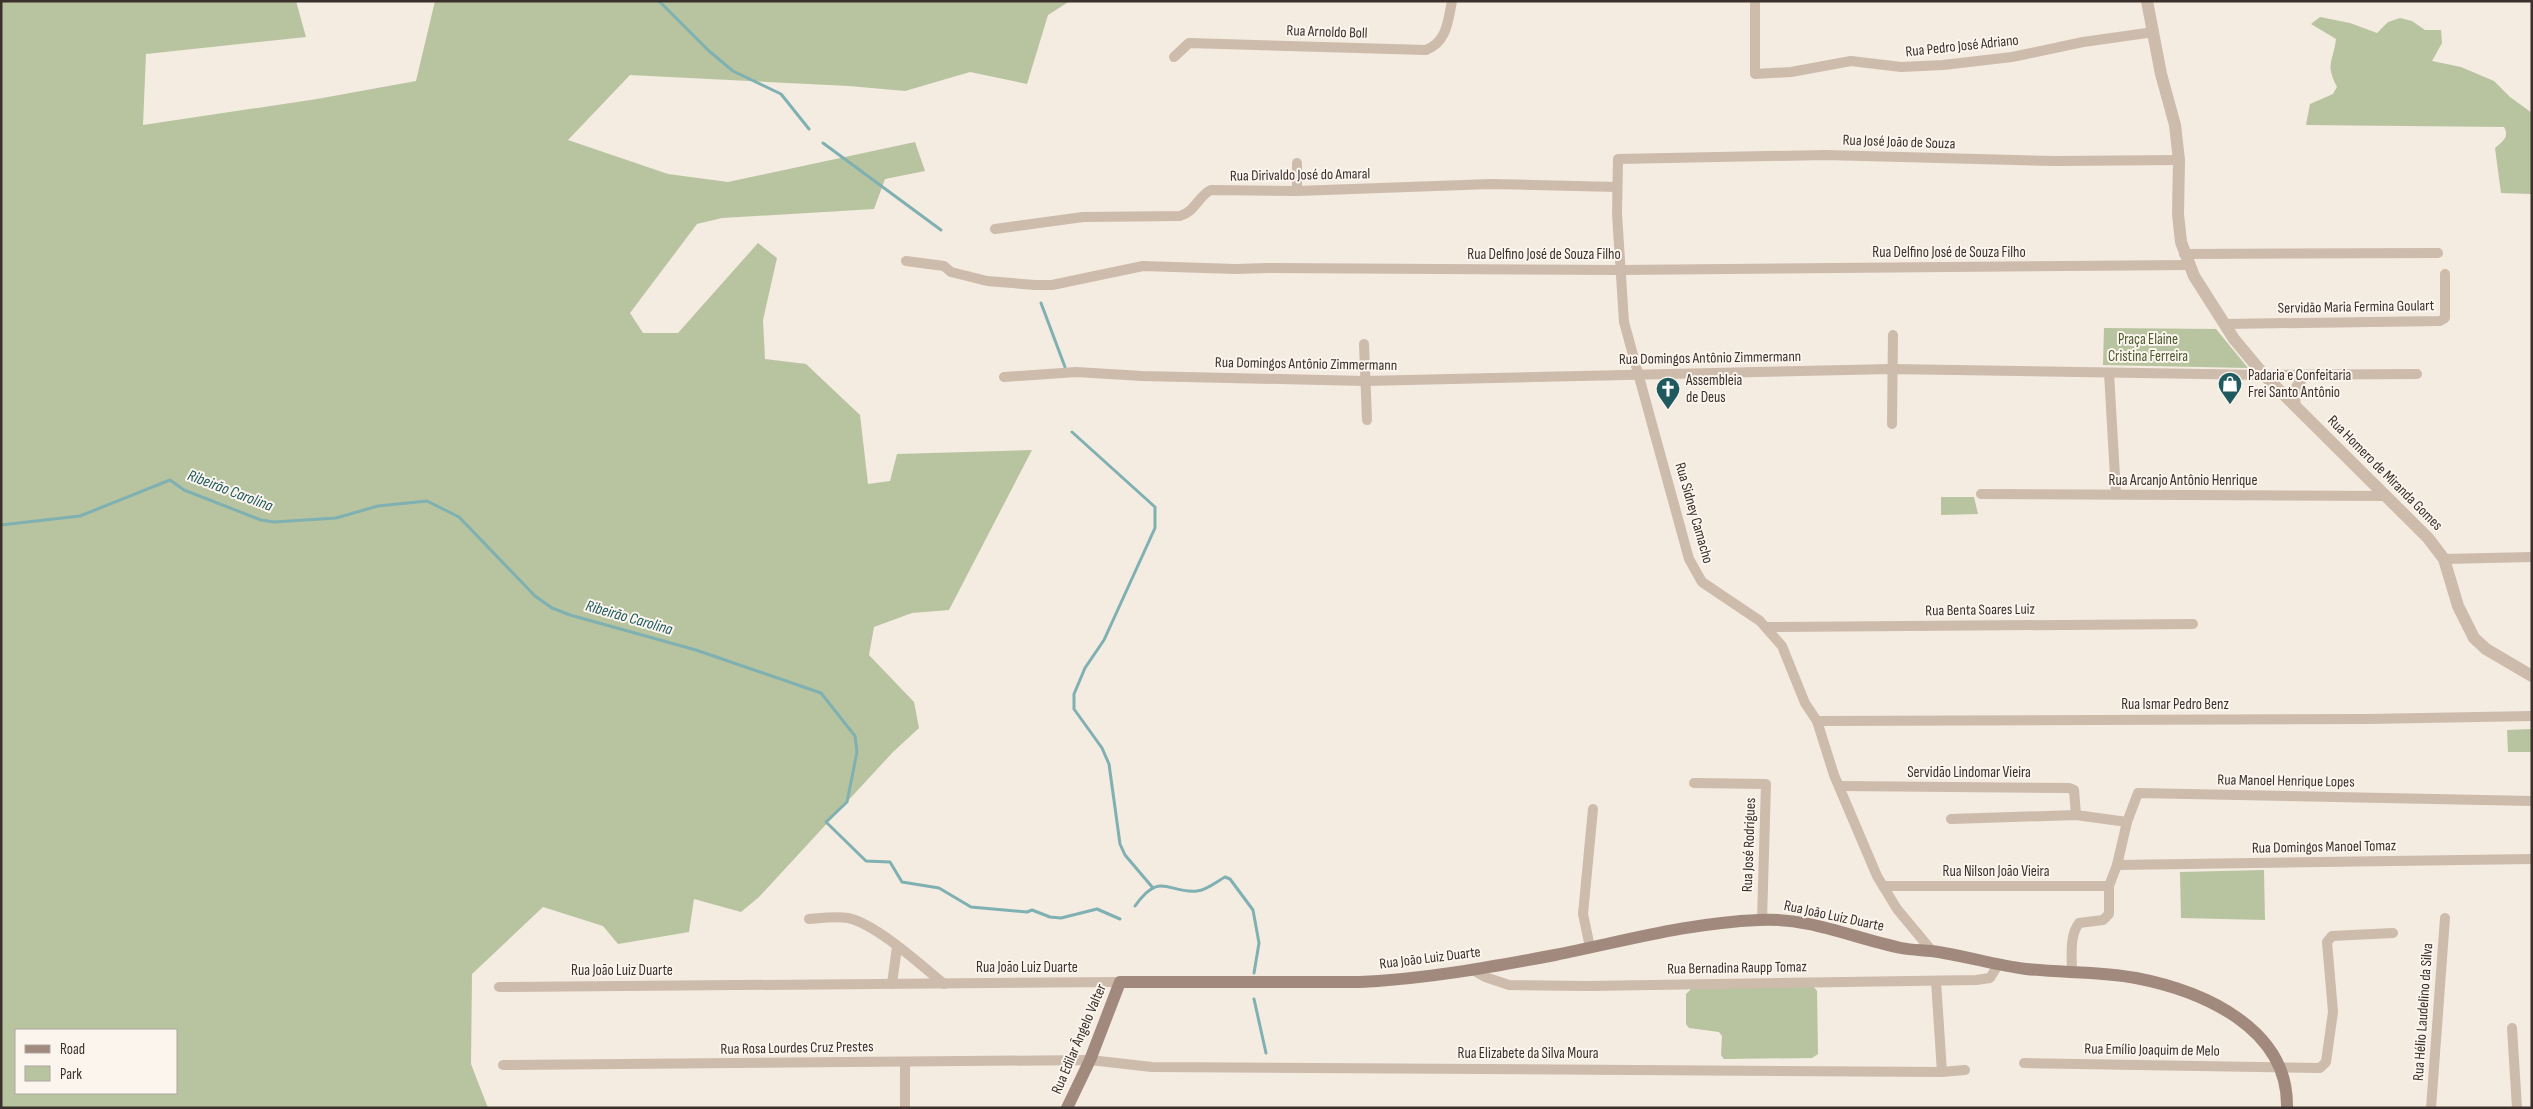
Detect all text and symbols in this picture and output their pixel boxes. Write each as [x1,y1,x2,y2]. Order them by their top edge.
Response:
street label: Rua Arnoldo Boll [1286,21,1368,43]
street label: Rua Pedro José Adriano [1904,31,2020,61]
street label: Rua José João de Souza [1842,131,1956,153]
street label: Rua Dirivaldo José do Amaral [1230,164,1370,186]
street label: Rua Delfino José de Souza Filho [1872,243,2026,262]
street label: Rua Delfino José de Souza Filho [1467,245,1621,264]
street label: Servidão Maria Fermina Goulart [2278,296,2435,318]
park label: Praça Elaine Cristina Ferreira [2108,330,2188,366]
street label: Rua Domingos Antônio Zimmermann [1619,347,1801,369]
street label: Rua Domingos Antônio Zimmermann [1215,353,1397,375]
place label: Padaria e Confeitaria Frei Santo Antônio [2248,366,2352,402]
place label: Assembleia de Deus [1685,371,1743,407]
shop icon: Padaria e Confeitaria Frei Santo Antônio [2217,371,2243,405]
church icon: Assembleia de Deus [1655,376,1681,410]
street label: Rua Homero de Miranda Gomes [2323,411,2447,535]
street label: Rua Sidney Camacho [1671,460,1717,566]
water label: Ribeirão Carolina [185,466,276,516]
street label: Rua Arcanjo Antônio Henrique [2109,471,2257,490]
water label: Ribeirão Carolina [583,597,675,640]
street label: Rua Benta Soares Luiz [1925,600,2036,620]
street label: Rua Ismar Pedro Benz [2121,695,2229,714]
street label: Servidão Lindomar Vieira [1907,763,2031,782]
street label: Rua Manoel Henrique Lopes [2217,770,2355,792]
street label: Rua José Rodrigues [1738,797,1760,893]
street label: Rua Domingos Manoel Tomaz [2252,836,2397,858]
street label: Rua Nilson João Vieira [1943,862,2050,881]
street label: Rua João Luiz Duarte [1782,896,1886,936]
street label: Rua João Luiz Duarte [1378,942,1482,974]
street label: Rua Hélio Laudelino da Silva [2409,942,2437,1082]
street label: Rua Bernadina Raupp Tomaz [1667,957,1808,979]
street label: Rua João Luiz Duarte [976,958,1078,977]
street label: Rua João Luiz Duarte [571,961,673,980]
street label: Rua Edilar Ângelo Valter [1047,980,1111,1097]
legend [15,1029,178,1094]
street label: Rua Rosa Lourdes Cruz Prestes [720,1037,874,1059]
street label: Rua Emílio Joaquim de Melo [2084,1039,2220,1061]
text: Road [60,1040,85,1059]
street label: Rua Elizabete da Silva Moura [1457,1044,1599,1063]
text: Park [60,1065,82,1084]

